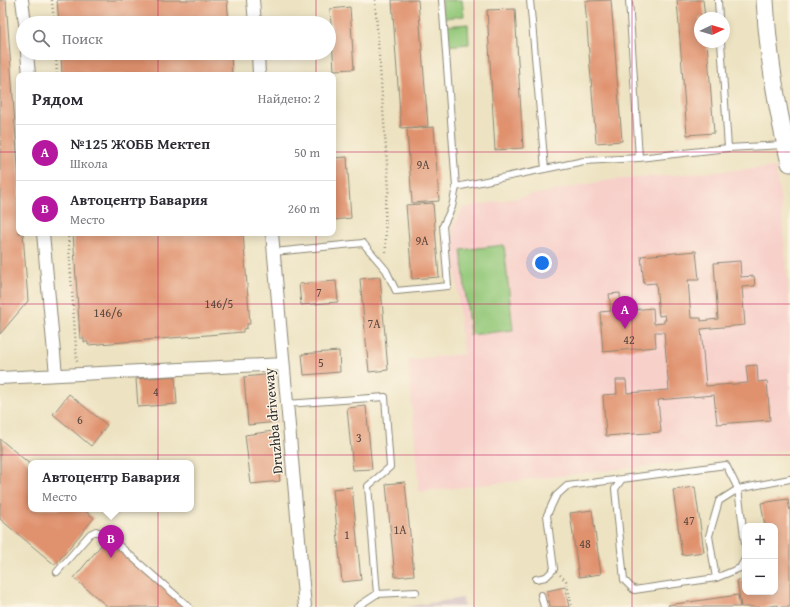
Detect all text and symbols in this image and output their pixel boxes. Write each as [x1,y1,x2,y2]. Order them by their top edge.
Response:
north arrow [694,12,730,48]
search box [16,16,336,60]
icon: search [30,27,52,49]
text: Поиск [62,28,103,49]
text: Рядом [32,86,83,111]
text: Найдено: 2 [258,89,320,108]
text: №125 ЖОББ Мектеп [70,133,210,154]
text: A [41,143,49,162]
text: 50 m [294,143,320,162]
text: Школа [70,154,108,173]
house number: 9А [416,156,430,173]
text: Автоцентр Бавария [70,189,208,210]
text: B [41,199,49,218]
text: 260 m [288,199,320,218]
text: Место [70,210,105,229]
house number: 9А [415,232,429,249]
your location [532,253,552,273]
house number: 7 [316,284,322,301]
house number: 146/5 [205,295,234,312]
pin: A [612,296,638,329]
house number: 146/6 [94,304,123,321]
house number: 7А [367,315,381,332]
house number: 42 [623,331,635,348]
house number: 5 [318,354,324,371]
street label: Druzhba driveway [258,367,288,475]
house number: 4 [153,383,159,400]
house number: 6 [77,411,83,428]
house number: 3 [356,429,362,446]
popup [28,460,194,512]
text: Автоцентр Бавария [42,466,180,487]
text: Место [42,487,77,506]
house number: 47 [683,512,695,529]
house number: 1А [393,521,407,538]
map controls [742,523,778,595]
button: + [742,523,778,559]
pin: B [98,525,124,558]
house number: 1 [344,526,350,543]
house number: 48 [579,535,591,552]
button: − [742,559,778,595]

